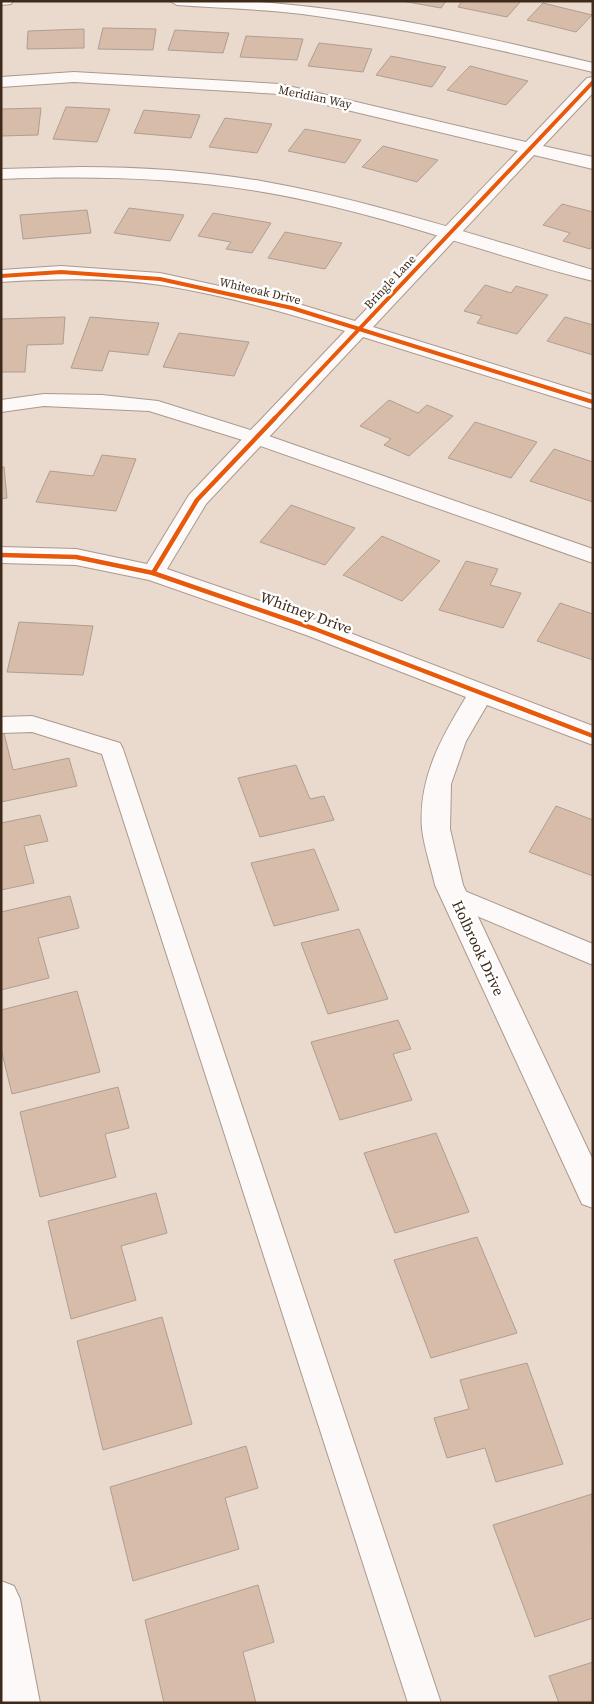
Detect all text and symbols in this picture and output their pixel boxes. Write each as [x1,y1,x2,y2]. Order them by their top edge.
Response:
street label: Meridian Way [277,81,354,113]
street label: Bringle Lane [361,251,419,313]
street label: Whiteoak Drive [218,274,302,308]
street label: Whitney Drive [257,586,356,639]
street label: Holbrook Drive [447,897,510,999]

